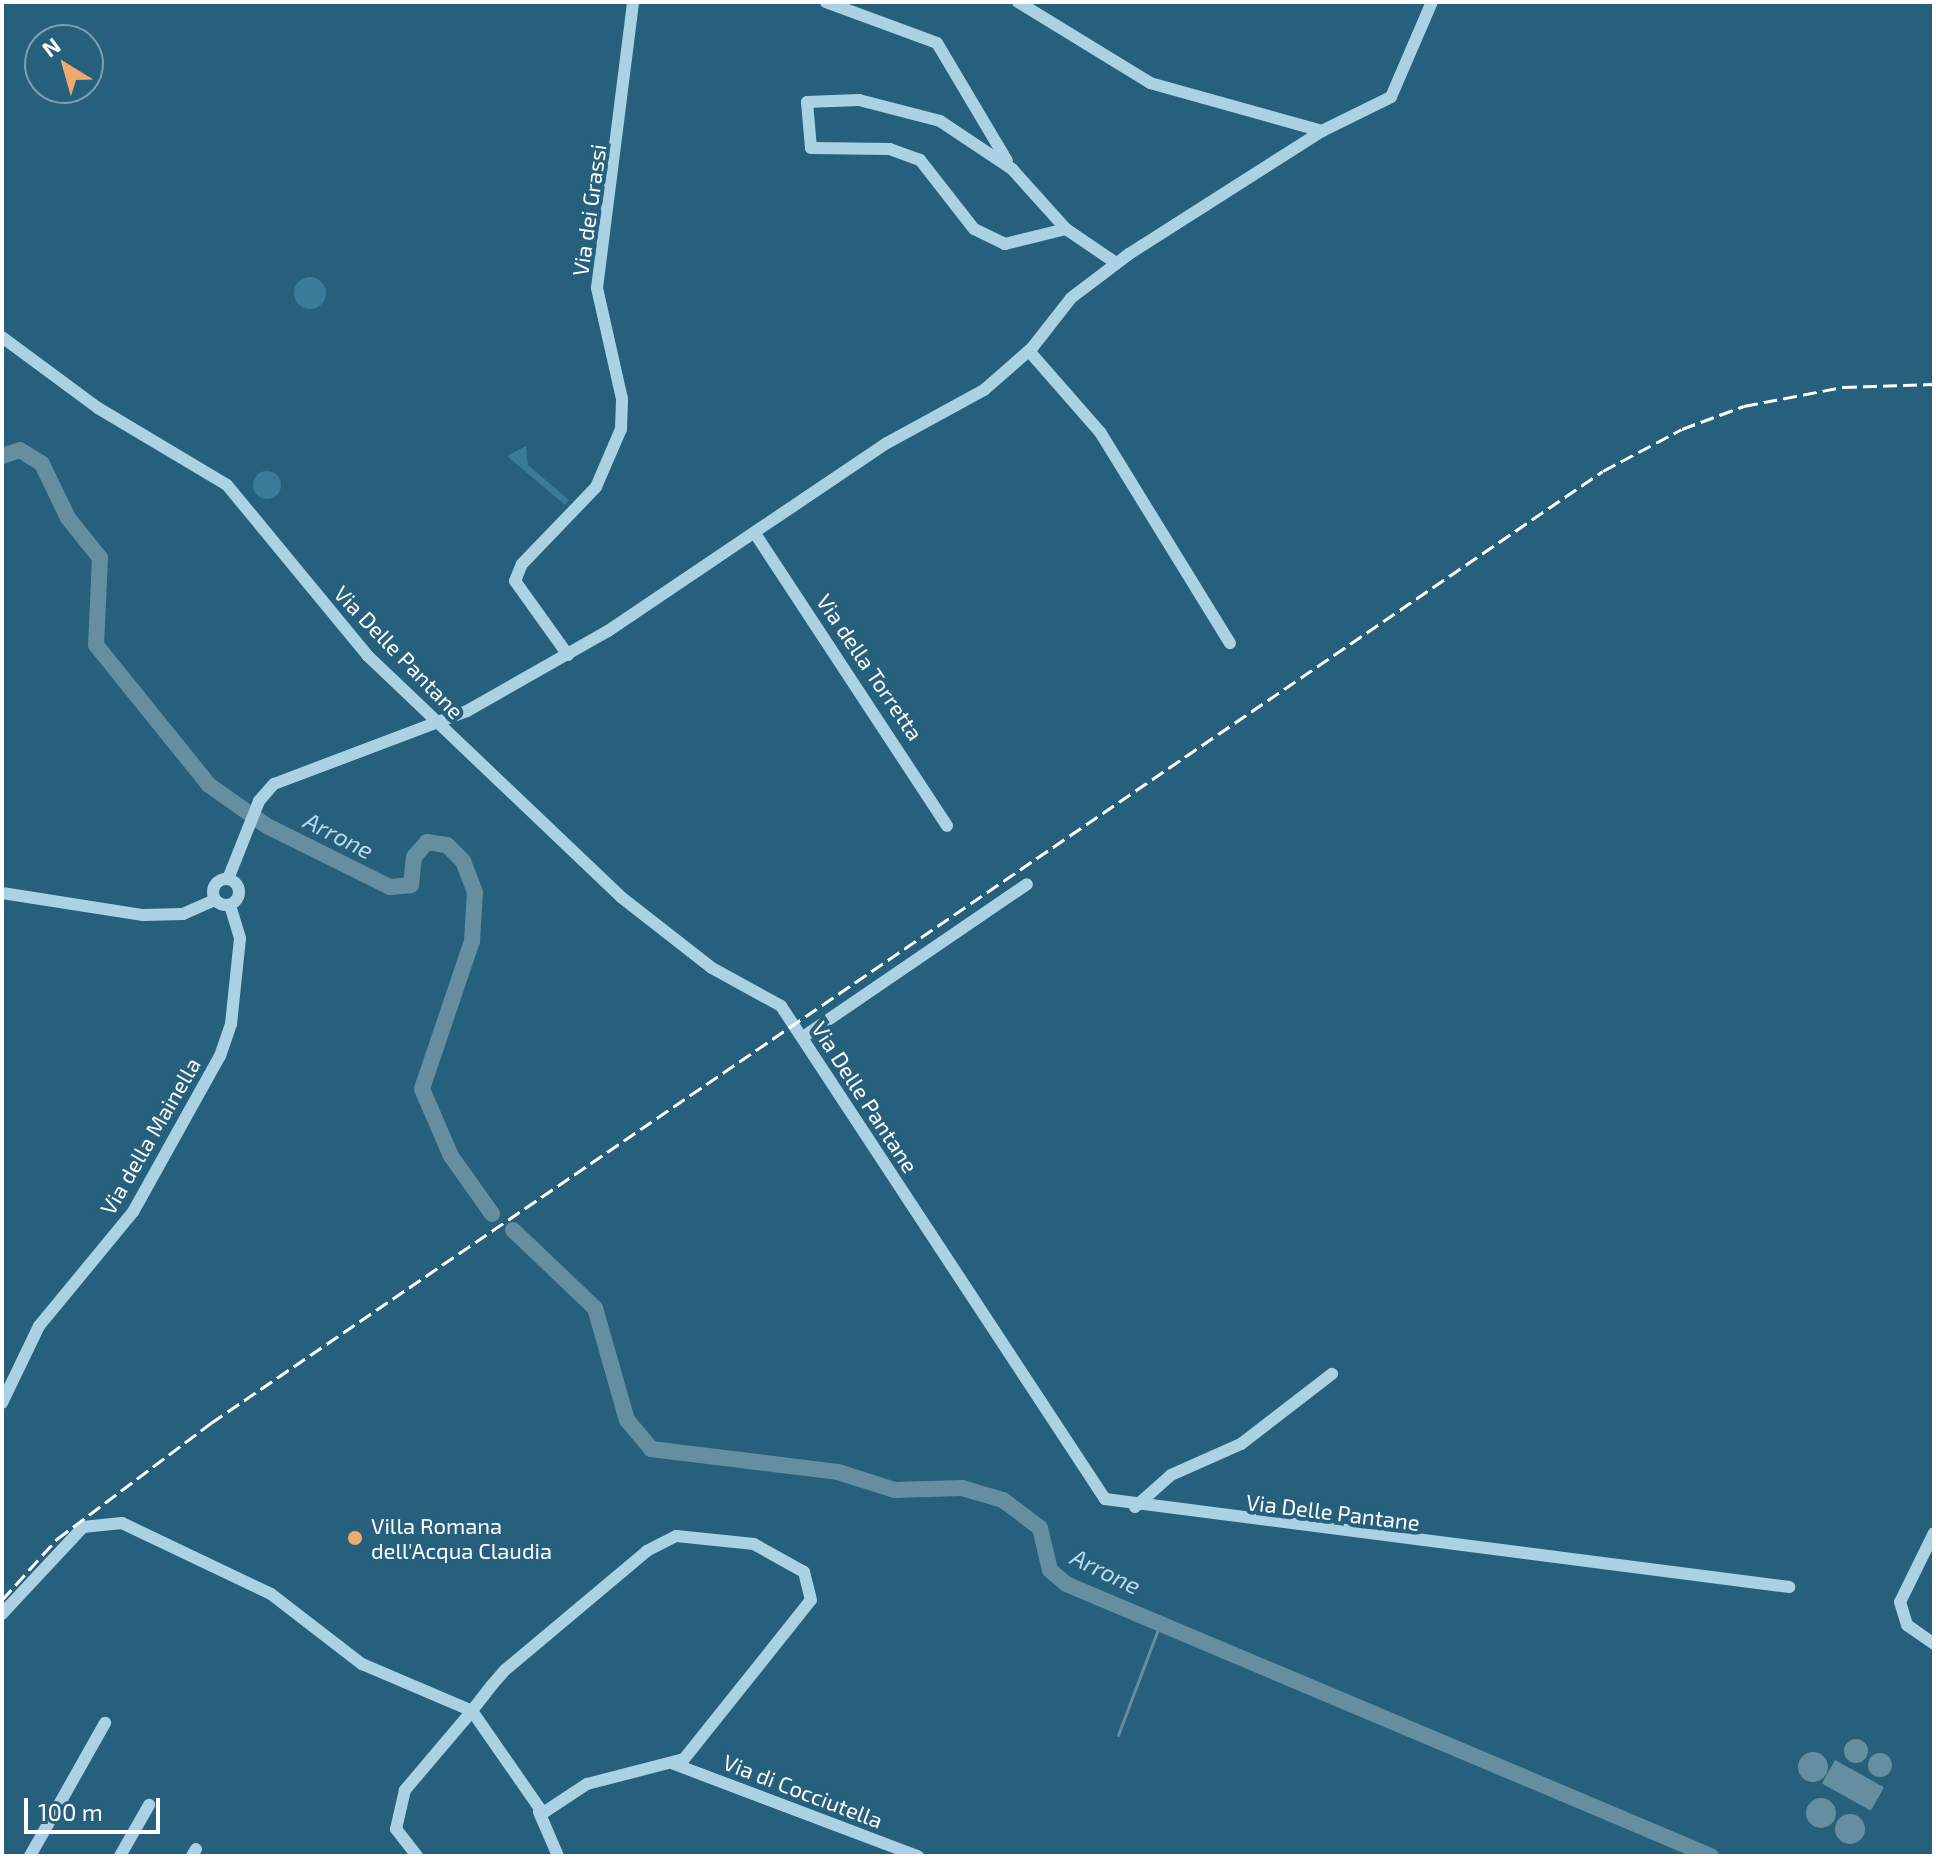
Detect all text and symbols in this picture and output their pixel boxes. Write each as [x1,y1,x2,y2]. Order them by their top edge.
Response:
north arrow [24,24,104,104]
text: N [37,31,65,62]
street label: Via dei Grassi [567,142,611,278]
street label: Via Delle Pantane [329,580,469,724]
street label: Via della Torretta [811,589,929,745]
water label: Arrone [299,805,379,865]
street label: Via Delle Pantane [806,1016,924,1178]
street label: Via della Mainella [94,1053,206,1219]
street label: Via Delle Pantane [1245,1488,1421,1536]
place label: Villa Romana dell'Acqua Claudia [371,1512,552,1564]
marker: Villa Romana dell'Acqua Claudia [346,1529,364,1547]
water label: Arrone [1066,1542,1146,1600]
street label: Via di Cocciutella [720,1748,886,1834]
scale bar [28,1782,164,1832]
text: 100 m [38,1797,103,1826]

